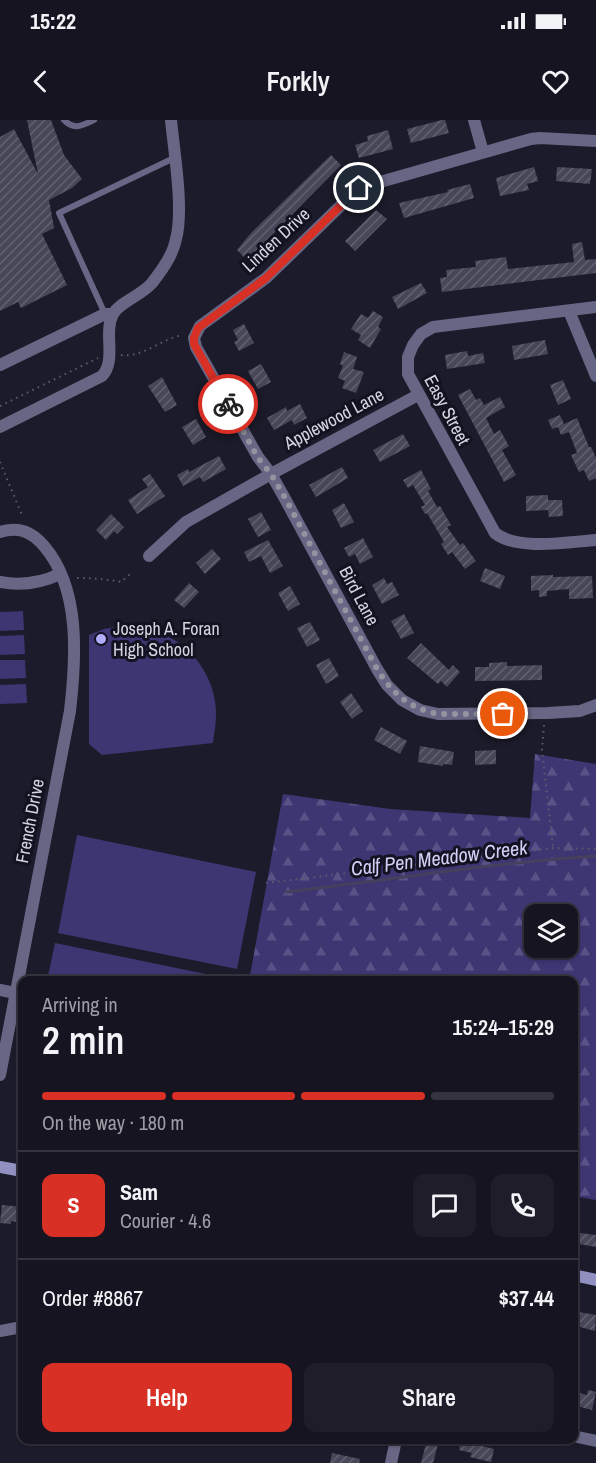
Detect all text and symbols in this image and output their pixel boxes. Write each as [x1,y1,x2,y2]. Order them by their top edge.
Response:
text: 15:22 [30,6,76,36]
text: Forkly [266,63,330,99]
icon: back [24,65,57,98]
icon: heart [539,65,572,98]
pin [333,162,384,213]
icon: home [342,171,375,204]
street label: Linden Drive [236,202,315,278]
street label: Easy Street [418,370,476,449]
courier [198,374,258,434]
street label: Applewood Lane [278,382,388,456]
icon: bike [212,388,245,421]
street label: Bird Lane [333,562,386,630]
place label: Joseph A. Foran High School [113,616,220,662]
marker: Joseph A. Foran High School [94,632,108,646]
pin [477,688,528,739]
icon: bag [486,697,519,730]
street label: French Drive [9,777,50,865]
water label: Calf Pen Meadow Creek [349,833,530,882]
map controls [524,904,578,958]
button: layers [524,904,578,958]
text: Arriving in [42,991,118,1018]
text: 15:24–15:29 [452,1012,554,1042]
text: 2 min [42,1014,124,1066]
text: On the way · 180 m [42,1109,184,1136]
button: chat [413,1174,476,1237]
button: phone [491,1174,554,1237]
text: Sam [120,1177,158,1207]
text: S [67,1190,80,1220]
text: Courier · 4.6 [120,1207,211,1234]
text: Order #8867 [42,1283,143,1313]
text: $37.44 [499,1283,554,1313]
button: Help [42,1363,292,1432]
button: Share [304,1363,554,1432]

